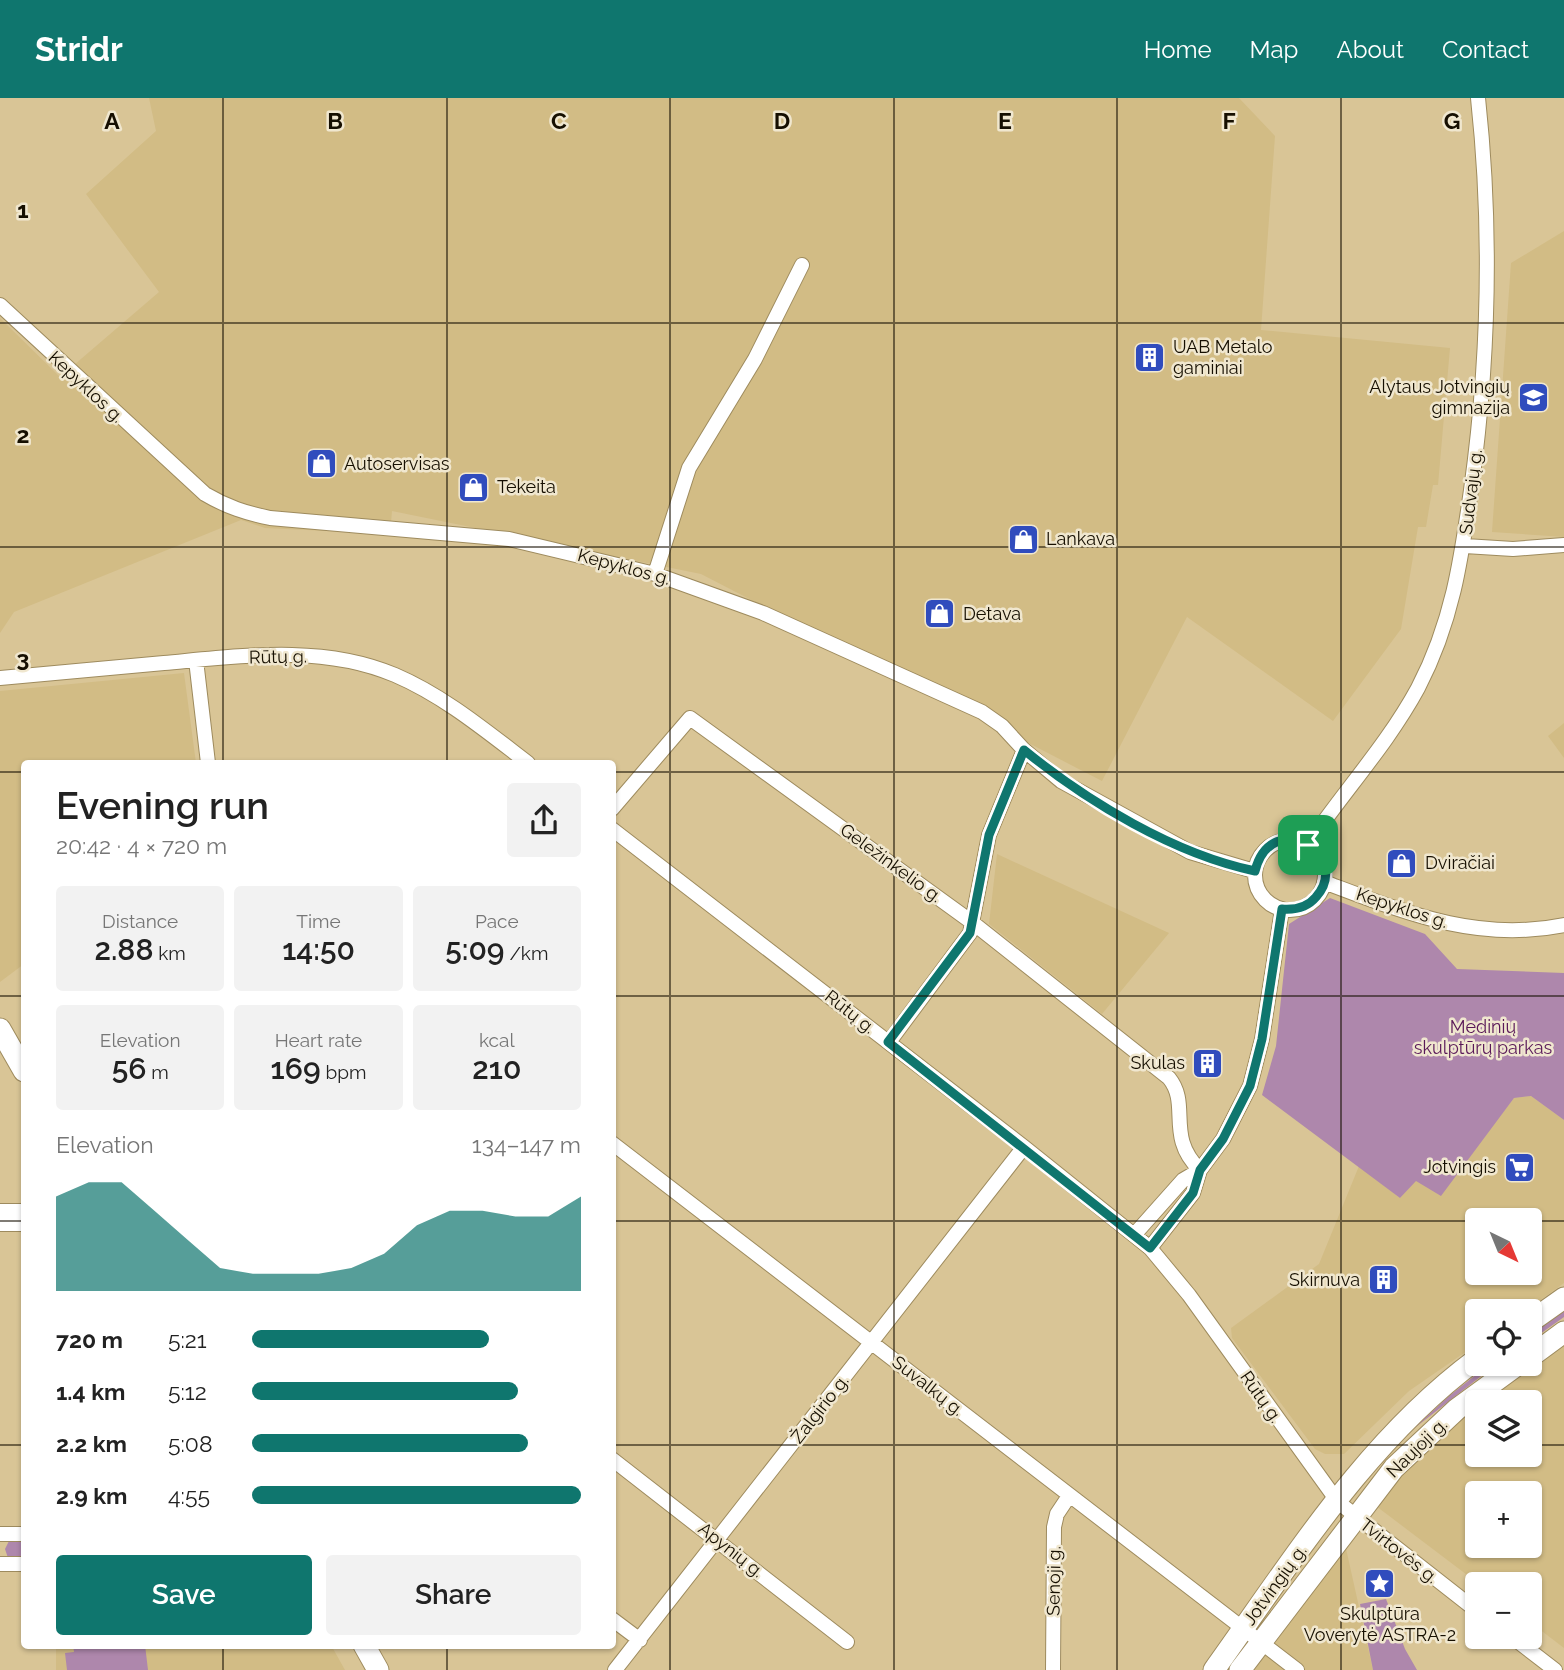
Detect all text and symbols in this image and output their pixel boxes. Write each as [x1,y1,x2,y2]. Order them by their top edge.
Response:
text: Stridr [35,30,123,69]
text: Home [1144,35,1212,64]
text: Map [1250,35,1298,64]
text: About [1336,35,1404,64]
text: Contact [1442,35,1529,64]
text: A [104,107,120,134]
text: B [327,107,343,134]
text: C [551,107,567,134]
text: D [774,107,790,134]
text: E [998,107,1012,134]
text: F [1222,107,1236,134]
text: G [1444,107,1460,134]
text: 1 [17,196,29,223]
place label: UAB Metalo gaminiai [1173,336,1273,378]
building icon: UAB Metalo gaminiai [1133,340,1167,374]
street label: Kepyklos g. [44,347,128,427]
place label: Alytaus Jotvingių gimnazija [1369,376,1510,418]
school or university icon: Alytaus Jotvingių gimnazija [1516,380,1550,414]
text: 2 [17,421,29,448]
shop icon: Autoservisas [304,447,338,481]
street label: Sudvajų g. [1455,448,1486,536]
place label: Autoservisas [344,453,450,474]
shop icon: Tekeita [457,470,491,504]
place label: Tekeita [497,476,556,497]
shop icon: Lankava [1006,522,1040,556]
place label: Lankava [1046,528,1115,549]
street label: Kepyklos g. [575,544,673,589]
shop icon: Detava [923,597,957,631]
place label: Detava [963,603,1021,624]
text: 3 [17,645,29,672]
street label: Rūtų g. [249,645,307,668]
text: Evening run [56,783,269,828]
button: share [507,783,581,857]
pin [1278,815,1338,875]
street label: Geležinkelio g. [836,819,946,906]
icon: arrive [1289,826,1327,864]
text: 20:42 · 4 × 720 m [56,832,227,859]
shop icon: Dviračiai [1385,846,1419,880]
place label: Dviračiai [1425,852,1495,873]
street label: Kepyklos g. [1354,883,1451,932]
text: Distance [102,910,178,932]
text: Time [296,910,341,932]
text: Pace [475,910,519,932]
text: 2.88 [95,932,153,967]
text: 14:50 [282,932,355,967]
text: 5:09 [445,932,505,967]
text: km [153,942,186,964]
text: /km [505,942,548,964]
street label: Rūtų g. [821,985,880,1038]
park label: Medinių skulptūrų parkas [1414,1016,1552,1058]
text: Elevation [100,1029,181,1051]
text: Heart rate [275,1029,362,1051]
text: kcal [479,1029,515,1051]
building icon: Skulas [1191,1046,1225,1080]
text: 56 [112,1051,146,1086]
text: 169 [271,1051,321,1086]
text: 210 [472,1051,521,1086]
place label: Skulas [1130,1052,1185,1073]
text: m [146,1061,169,1083]
text: bpm [321,1061,366,1083]
text: Elevation [56,1131,154,1158]
text: 134–147 m [472,1131,581,1158]
supermarket icon: Jotvingis [1502,1150,1536,1184]
place label: Jotvingis [1423,1156,1496,1177]
north arrow [1465,1208,1542,1284]
map controls [1465,1208,1542,1649]
building icon: Skirnuva [1366,1263,1400,1297]
place label: Skirnuva [1289,1269,1360,1290]
button: locate [1465,1299,1542,1376]
text: 720 m [56,1326,123,1353]
text: 5:21 [168,1326,207,1353]
street label: Suvalkų g. [888,1351,968,1420]
street label: Rūtų g. [1236,1367,1287,1427]
street label: Žalgirio g. [786,1370,853,1447]
text: 1.4 km [56,1378,125,1405]
text: 5:12 [168,1378,207,1405]
button: layers [1465,1390,1542,1467]
street label: Naujoji g. [1382,1414,1451,1482]
text: 2.2 km [56,1430,127,1457]
text: 5:08 [168,1430,213,1457]
button: + [1465,1481,1542,1558]
text: 2.9 km [56,1482,127,1509]
text: 4:55 [168,1482,210,1509]
street label: Tvirtovės g. [1356,1514,1443,1588]
street label: Apynių g. [695,1518,768,1582]
street label: Jotvingių g. [1238,1541,1311,1629]
street label: Senoji g. [1042,1546,1065,1616]
button: Save [56,1555,312,1635]
button: Share [326,1555,581,1635]
place icon: Skulptūra Voverytė ASTRA-2 [1363,1566,1397,1600]
button: − [1465,1572,1542,1649]
place label: Skulptūra Voverytė ASTRA-2 [1304,1603,1456,1645]

